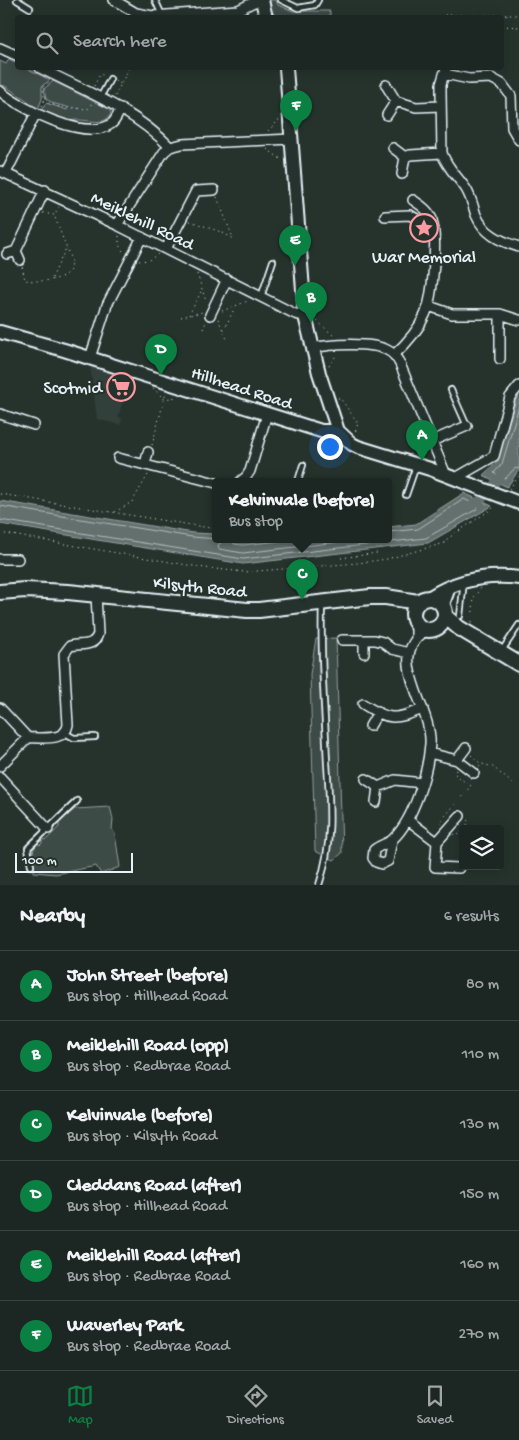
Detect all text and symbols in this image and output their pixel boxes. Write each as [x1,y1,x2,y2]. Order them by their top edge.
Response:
search box [15,15,504,70]
icon: search [33,29,61,57]
text: Search here [73,31,167,54]
pin: F [280,90,312,131]
street label: Meiklehill Road [87,188,198,257]
place icon: War Memorial [409,213,439,243]
pin: E [279,225,311,266]
place label: War Memorial [372,248,476,269]
pin: B [295,282,327,323]
pin: D [145,334,177,375]
street label: Hillhead Road [188,363,296,416]
supermarket icon: Scotmid [106,372,136,402]
place label: Scotmid [44,379,103,400]
pin: A [406,420,438,461]
your location [317,434,343,460]
popup [212,478,392,543]
text: Kelvinvale (before) [229,490,375,513]
text: Bus stop [229,513,283,532]
pin: C [286,559,318,600]
street label: Kilsyth Road [152,573,249,604]
map controls [459,825,504,870]
button: layers [459,825,504,870]
scale bar [15,850,132,873]
text: 100 m [22,853,57,870]
text: Nearby [20,905,85,930]
text: 6 results [444,908,499,927]
text: John Street (before) [67,965,229,988]
text: A [31,976,41,995]
text: 80 m [466,976,499,995]
text: Bus stop · Hillhead Road [67,988,227,1007]
text: Meiklehill Road (opp) [67,1035,229,1058]
text: B [32,1046,40,1065]
text: 110 m [462,1046,499,1065]
text: Bus stop · Redbrae Road [67,1058,230,1077]
text: Kelvinvale (before) [67,1105,213,1128]
text: C [32,1116,40,1135]
text: 130 m [460,1116,499,1135]
text: Bus stop · Kilsyth Road [67,1128,217,1147]
text: Cleddans Road (after) [67,1175,242,1198]
text: D [31,1186,41,1205]
text: 150 m [460,1186,499,1205]
text: Bus stop · Hillhead Road [67,1198,227,1217]
text: Meiklehill Road (after) [67,1245,241,1268]
text: E [31,1256,41,1275]
text: 160 m [460,1256,499,1275]
text: Bus stop · Redbrae Road [67,1268,230,1287]
text: Waverley Park [67,1315,183,1338]
text: F [32,1326,40,1345]
text: 270 m [459,1326,499,1345]
text: Bus stop · Redbrae Road [67,1338,230,1357]
tab: Map [66,1382,94,1429]
tab: Directions [227,1382,284,1429]
tab: Saved [417,1382,453,1429]

